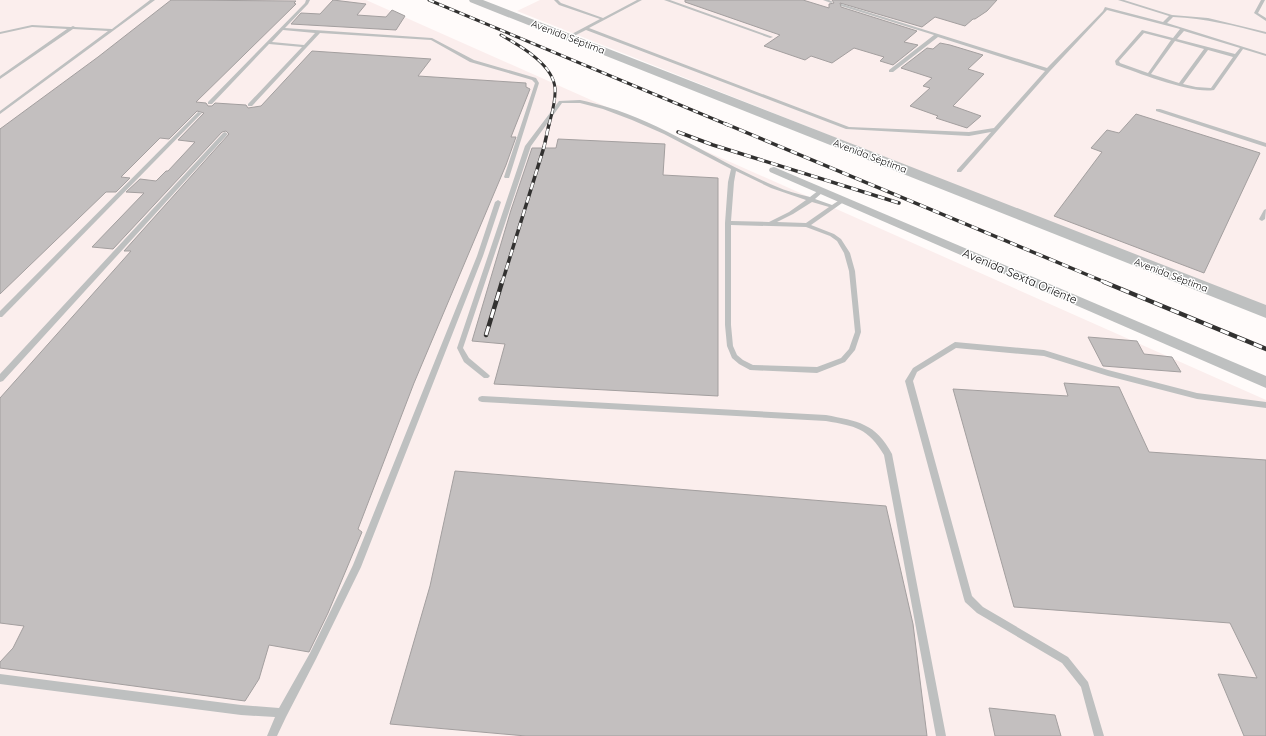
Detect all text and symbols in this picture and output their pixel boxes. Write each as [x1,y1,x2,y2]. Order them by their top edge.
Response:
street label: Avenida Séptima [529,17,607,57]
street label: Avenida Séptima [831,136,909,176]
street label: Avenida Sexta Oriente [960,245,1080,307]
street label: Avenida Séptima [1132,255,1210,295]

